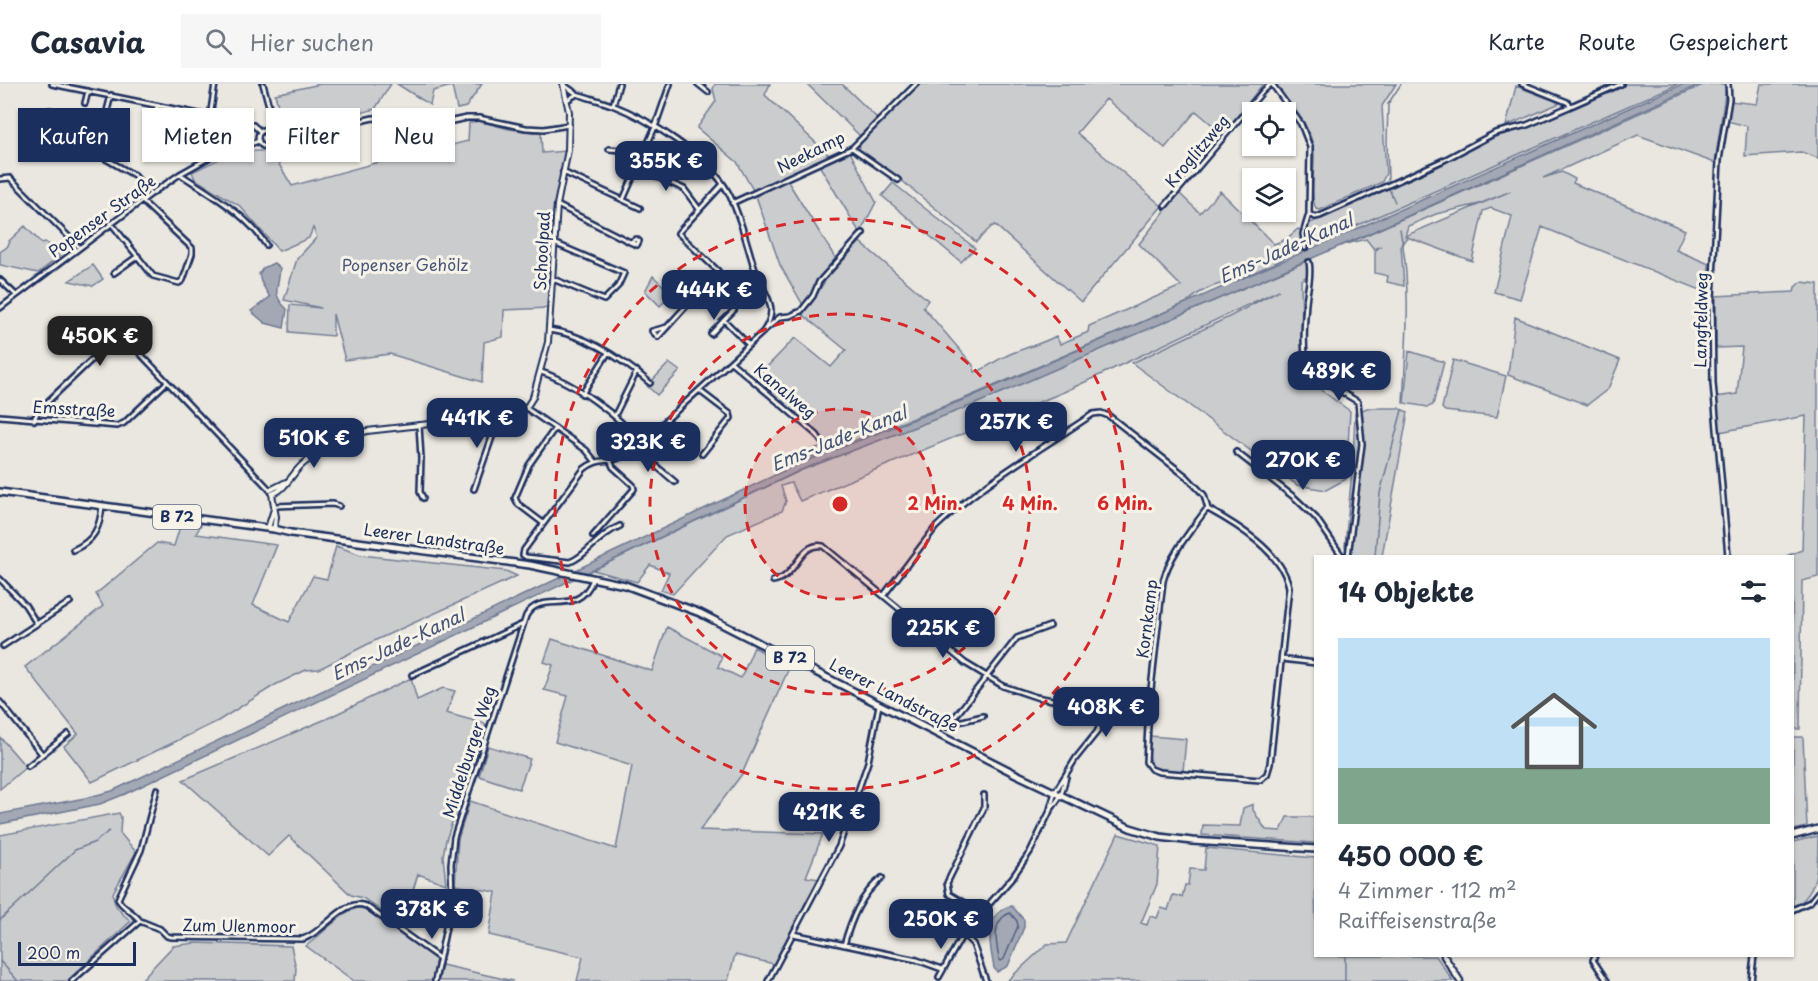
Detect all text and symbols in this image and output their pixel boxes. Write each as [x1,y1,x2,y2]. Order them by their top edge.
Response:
search box [181,14,601,68]
text: Casavia [30,20,145,63]
icon: search [202,25,235,58]
text: Hier suchen [250,25,374,58]
text: Karte [1488,25,1545,57]
text: Route [1578,25,1636,57]
text: Gespeichert [1669,25,1788,57]
map controls [1242,102,1296,222]
button: locate [1242,102,1296,156]
chip: Kaufen [18,108,130,162]
chip: Mieten [142,108,254,162]
chip: Filter [266,108,360,162]
chip: Neu [372,108,455,162]
street label: Kroglitzweg [1158,109,1234,192]
street label: Neekamp [772,124,849,178]
pin: 355K € [617,141,715,192]
text: 355K € [629,145,703,175]
street label: Popenser Straße [43,168,160,262]
button: layers [1242,168,1296,222]
water label: Ems-Jade-Kanal [1214,205,1360,289]
street label: Schoolpad [527,211,555,291]
park label: Popenser Gehölz [342,252,469,276]
pin: 444K € [665,270,763,321]
street label: Langfeldweg [1687,272,1713,368]
text: 444K € [676,274,752,304]
pin: 450K € [51,316,149,367]
text: 450K € [61,320,139,350]
pin: 489K € [1290,351,1388,402]
text: 489K € [1302,355,1376,385]
street label: Kanalweg [749,357,822,424]
street label: Emsstraße [32,394,116,422]
water label: Ems-Jade-Kanal [766,397,913,477]
pin: 441K € [428,398,526,449]
text: 441K € [441,402,513,432]
pin: 257K € [967,402,1065,453]
text: 257K € [979,406,1053,436]
pin: 510K € [265,418,363,469]
text: 510K € [278,422,350,452]
pin: 323K € [599,422,697,473]
text: 323K € [610,426,686,456]
pin: 270K € [1254,440,1352,491]
text: 270K € [1265,444,1341,474]
text: 2 Min. [907,489,963,516]
text: 4 Min. [1002,489,1058,516]
text: 6 Min. [1097,489,1153,516]
centre of rings [830,494,850,514]
road number: B 72 [153,505,201,529]
street label: Leerer Landstraße [362,516,506,560]
text: 14 Objekte [1338,572,1474,611]
icon: filters [1737,575,1770,608]
street label: Kornkamp [1129,578,1163,660]
water label: Ems-Jade-Kanal [326,600,471,686]
pin: 225K € [894,608,992,659]
text: 225K € [906,612,980,642]
road number: B 72 [766,646,814,670]
street label: Leerer Landstraße [826,651,963,737]
icon: home [1500,677,1608,785]
street label: Middelburger Weg [435,683,501,821]
pin: 408K € [1057,687,1155,738]
text: 408K € [1067,691,1145,721]
pin: 421K € [780,792,878,843]
text: 421K € [793,796,865,826]
text: 450 000 € [1338,836,1484,875]
text: 4 Zimmer · 112 m² [1338,875,1517,905]
pin: 378K € [383,889,481,940]
text: 378K € [395,893,469,923]
pin: 250K € [892,899,990,950]
text: 250K € [903,903,979,933]
text: Raiffeisenstraße [1338,905,1497,935]
street label: Zum Ulenmoor [182,912,296,938]
scale bar [18,939,136,966]
text: 200 m [27,940,80,964]

